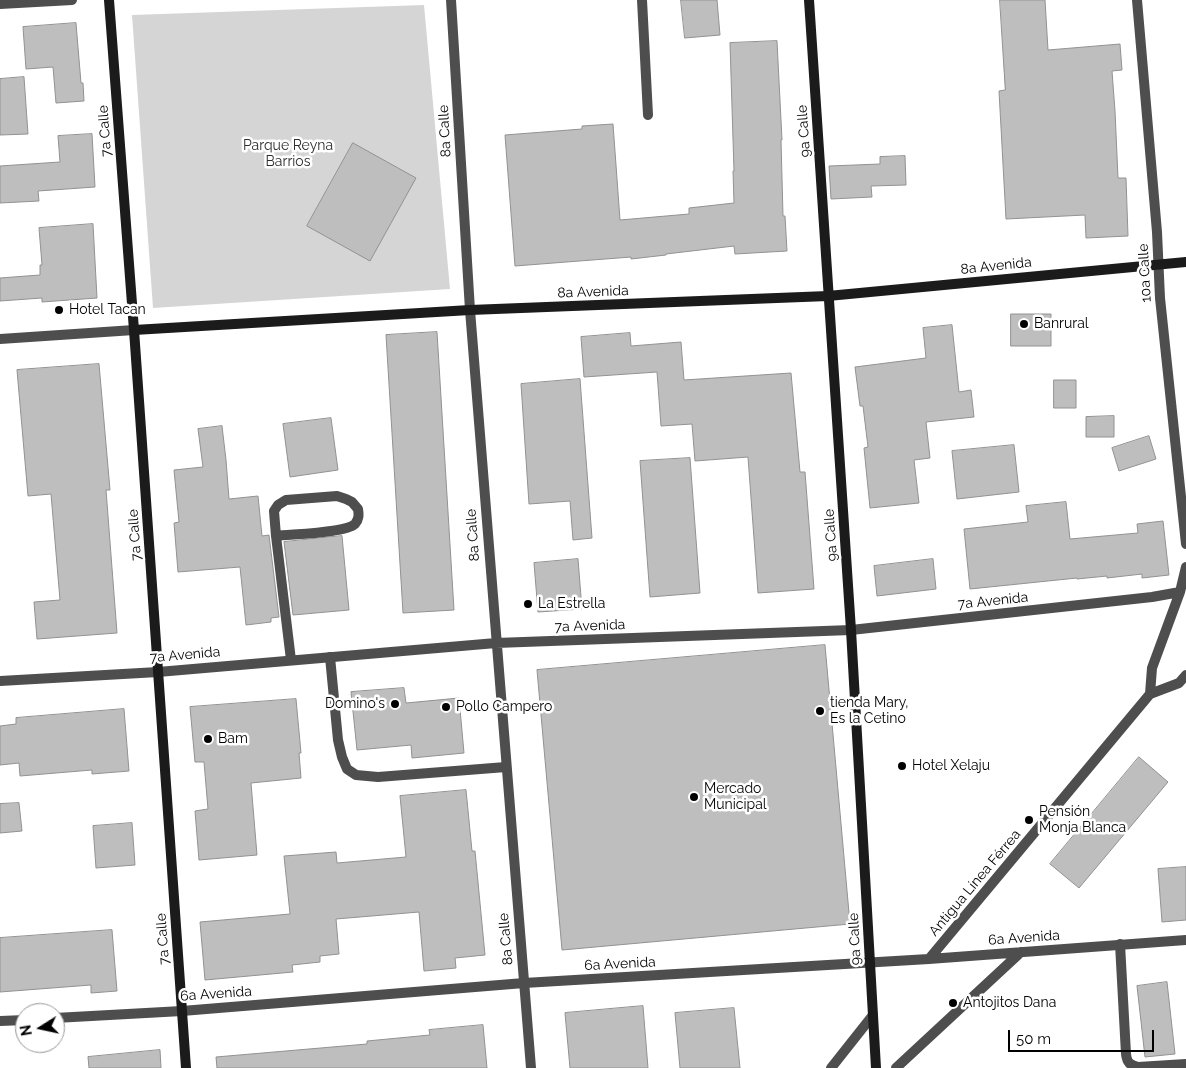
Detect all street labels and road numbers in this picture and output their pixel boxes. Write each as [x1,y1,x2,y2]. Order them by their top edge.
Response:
street label: 8a Calle [435,104,455,158]
street label: 9a Calle [794,104,814,158]
street label: 7a Calle [95,105,115,157]
street label: 10a Calle [1135,243,1155,303]
street label: 8a Avenida [960,254,1032,278]
street label: 8a Avenida [557,282,629,302]
street label: 8a Calle [463,508,483,562]
street label: 9a Calle [821,508,841,562]
street label: 7a Calle [125,509,145,561]
street label: 7a Avenida [957,589,1029,613]
street label: 7a Avenida [554,616,626,636]
street label: 7a Avenida [149,644,221,666]
street label: Antigua Línea Férrea [926,826,1024,940]
street label: 8a Calle [495,912,517,966]
street label: 9a Calle [845,912,865,966]
street label: 7a Calle [153,913,173,965]
street label: 6a Avenida [988,927,1060,949]
street label: 6a Avenida [584,954,656,974]
street label: 6a Avenida [180,983,252,1005]

